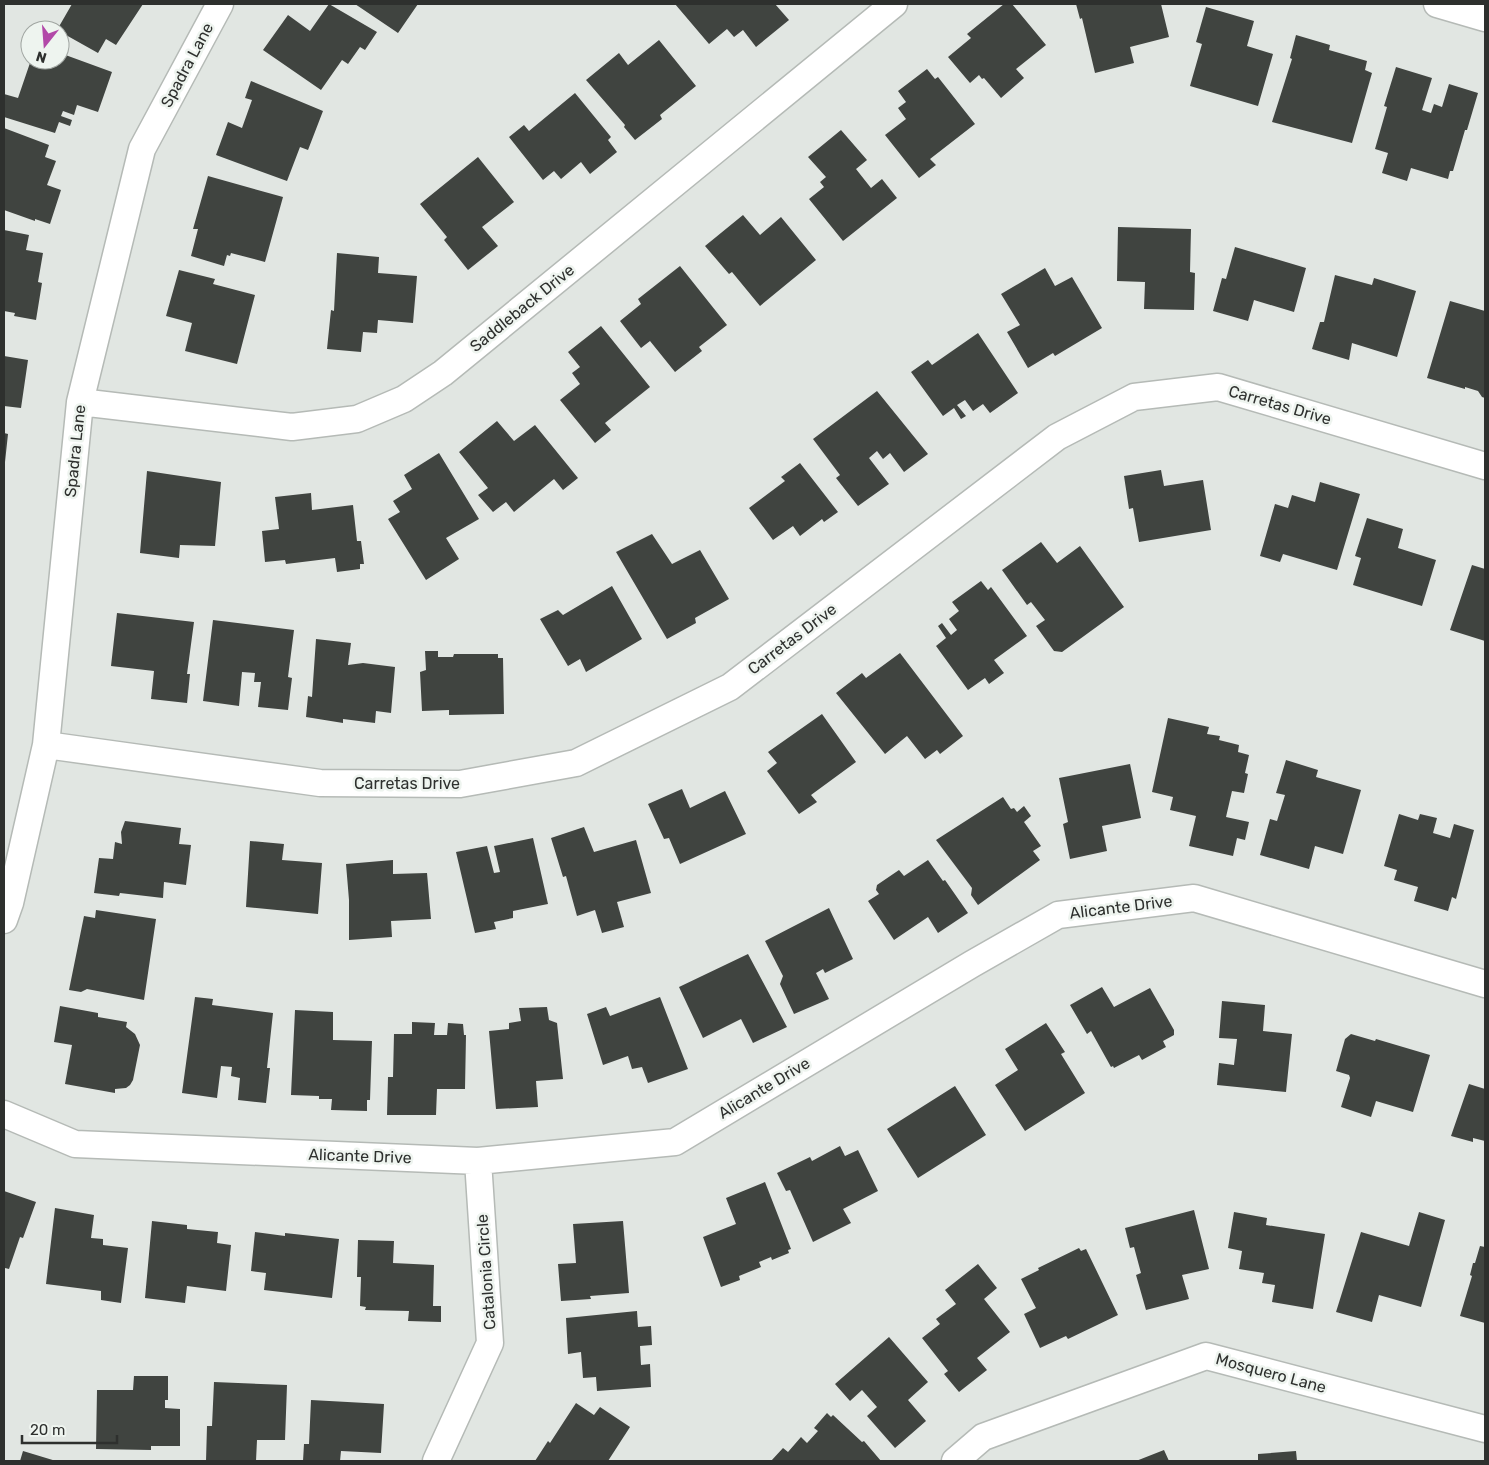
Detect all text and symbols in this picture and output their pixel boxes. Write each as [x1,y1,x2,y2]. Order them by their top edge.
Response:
street label: Spadra Lane [157,19,217,111]
north arrow [20,20,70,70]
text: N [34,47,49,67]
street label: Saddleback Drive [466,260,578,356]
street label: Carretas Drive [1226,381,1334,429]
street label: Spadra Lane [61,404,89,498]
street label: Carretas Drive [744,599,840,679]
street label: Carretas Drive [354,774,460,793]
street label: Alicante Drive [1069,891,1173,923]
street label: Alicante Drive [715,1053,813,1123]
street label: Alicante Drive [308,1145,412,1167]
street label: Catalonia Circle [472,1213,500,1331]
street label: Mosquero Lane [1214,1349,1328,1397]
scale bar [22,1412,118,1444]
text: 20 m [30,1421,65,1439]

